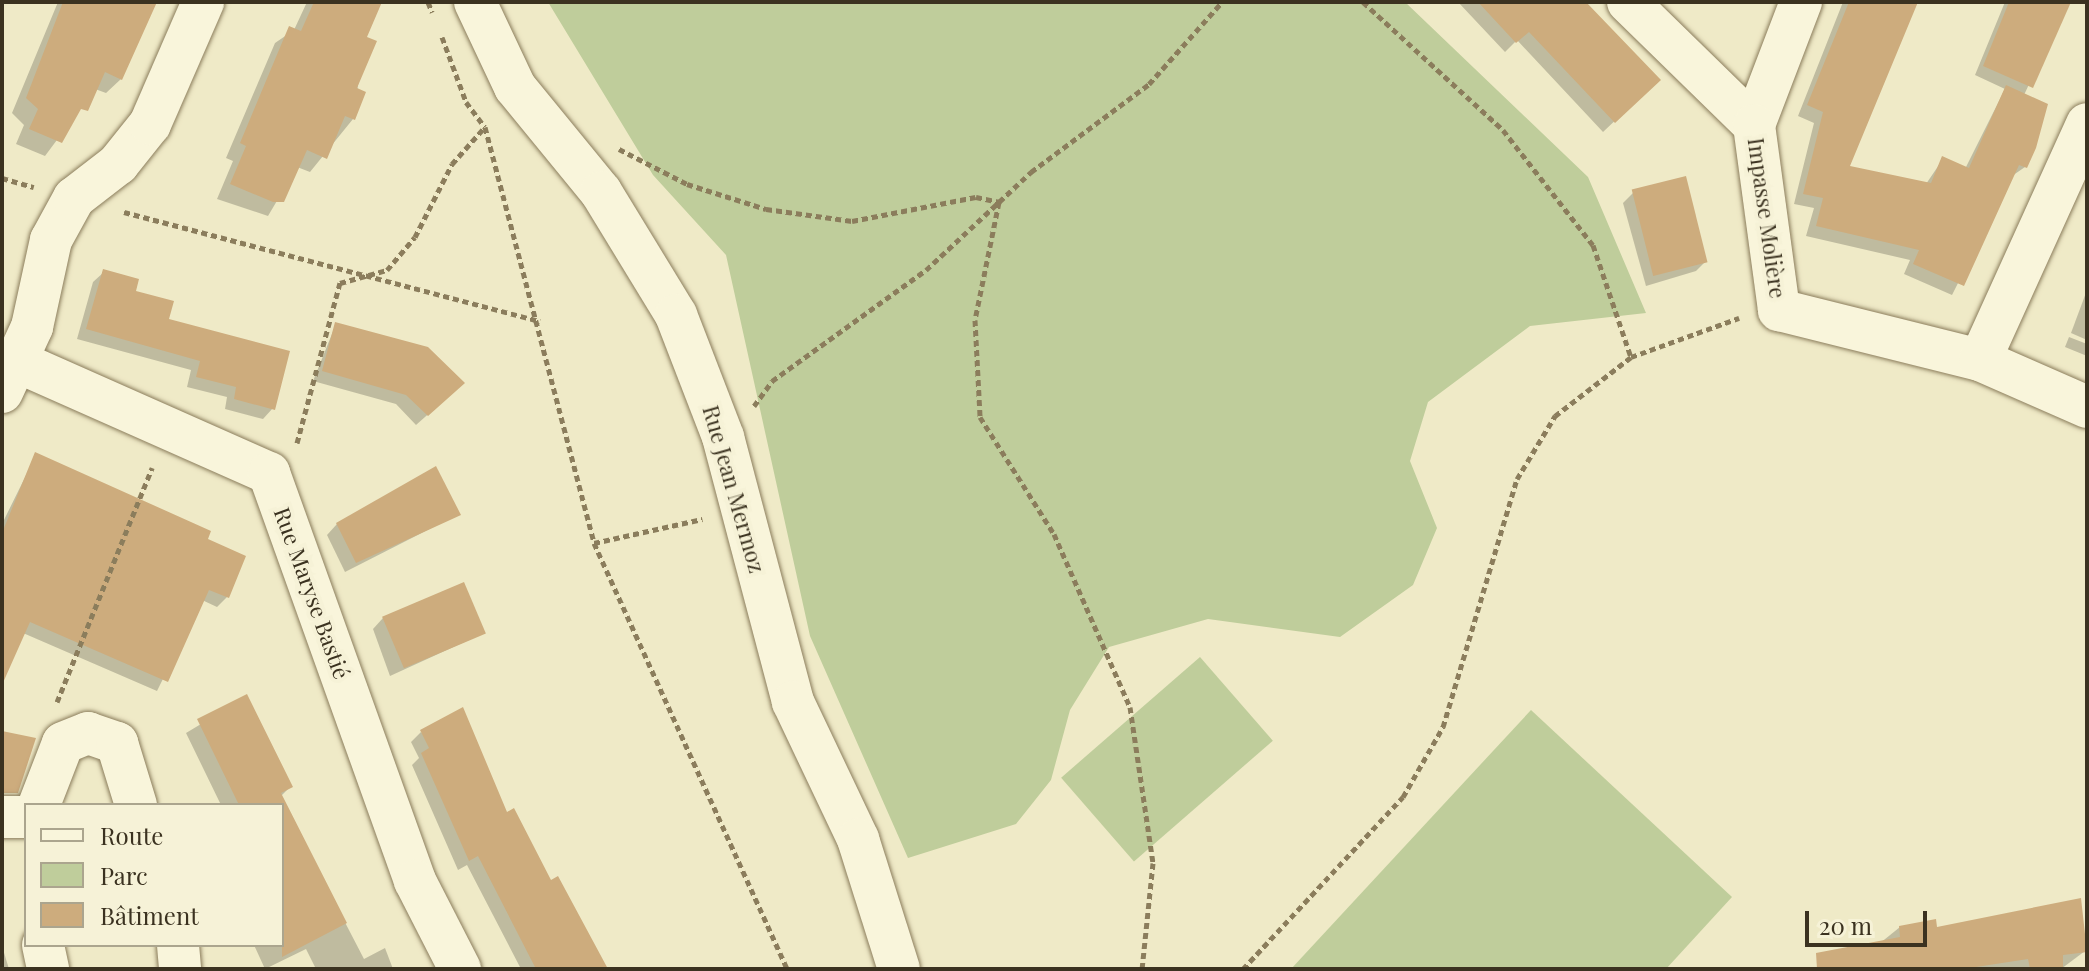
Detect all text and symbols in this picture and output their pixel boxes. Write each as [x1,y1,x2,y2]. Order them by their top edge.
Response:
street label: Impasse Molière [1743,136,1791,300]
street label: Rue Jean Mermoz [697,402,771,576]
street label: Rue Maryse Bastié [269,504,355,682]
legend [24,803,284,947]
text: Route [100,819,163,851]
text: Parc [100,859,148,891]
scale bar [1809,895,1931,945]
text: Bâtiment [100,899,199,931]
text: 20 m [1819,909,1872,941]

